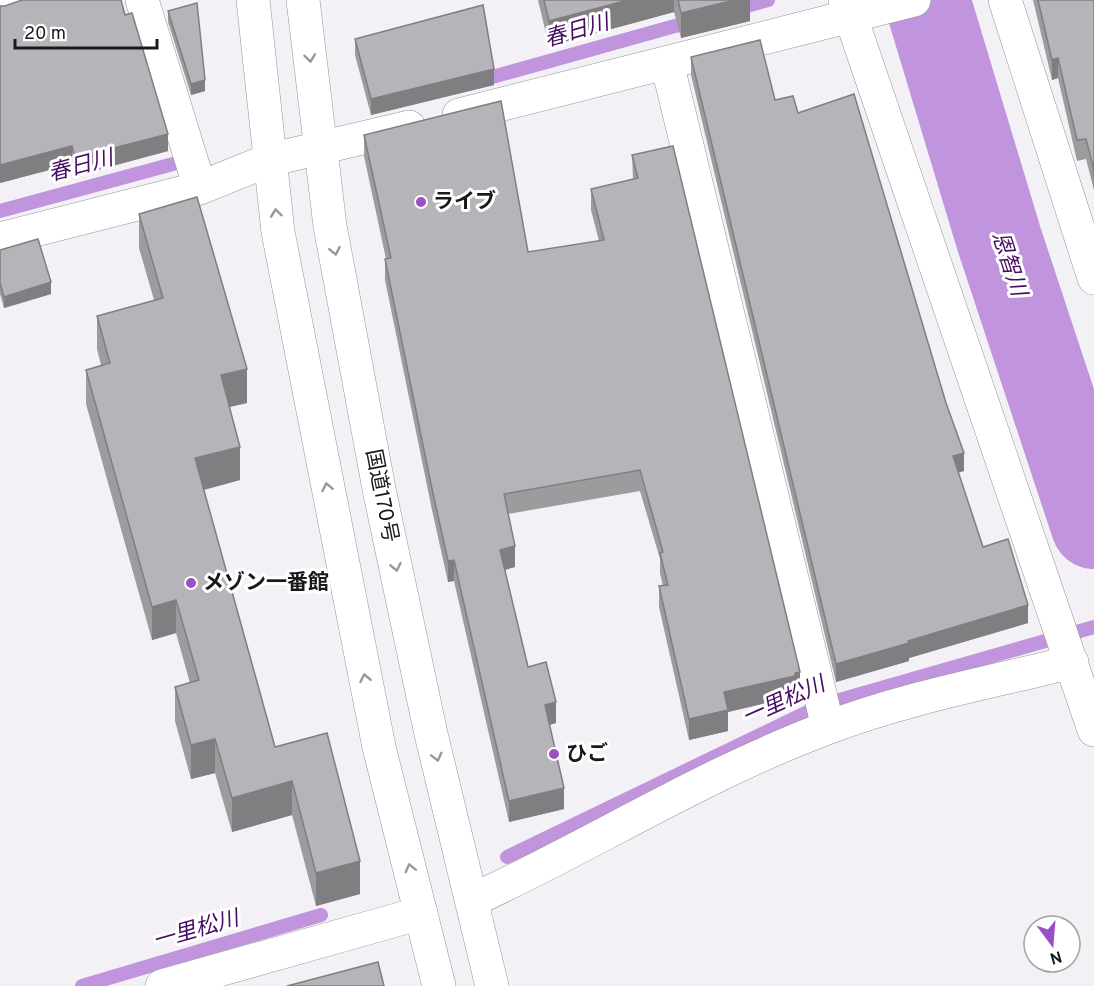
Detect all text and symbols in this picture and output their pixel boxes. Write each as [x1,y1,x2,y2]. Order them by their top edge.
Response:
water label: 春日川 [542,9,614,54]
scale bar [15,12,158,50]
text: 20 m [24,23,66,46]
one-way arrow [303,54,316,63]
water label: 春日川 [46,145,118,189]
place label: ライブ [433,189,496,216]
marker: ライブ [414,195,428,209]
one-way arrow [270,208,282,217]
water label: 恩智川 [985,228,1032,301]
one-way arrow [328,247,340,256]
street label: 国道170号 [359,447,403,545]
one-way arrow [321,482,334,492]
one-way arrow [388,561,401,571]
place label: メゾン一番館 [203,570,329,597]
marker: メゾン一番館 [184,576,198,590]
water label: 一里松川 [738,671,832,732]
one-way arrow [359,673,372,683]
place label: ひご [566,741,608,768]
marker: ひご [547,747,561,761]
one-way arrow [430,751,442,762]
one-way arrow [405,863,417,874]
water label: 一里松川 [150,905,244,956]
north arrow [1022,914,1082,974]
text: N [1047,945,1064,968]

